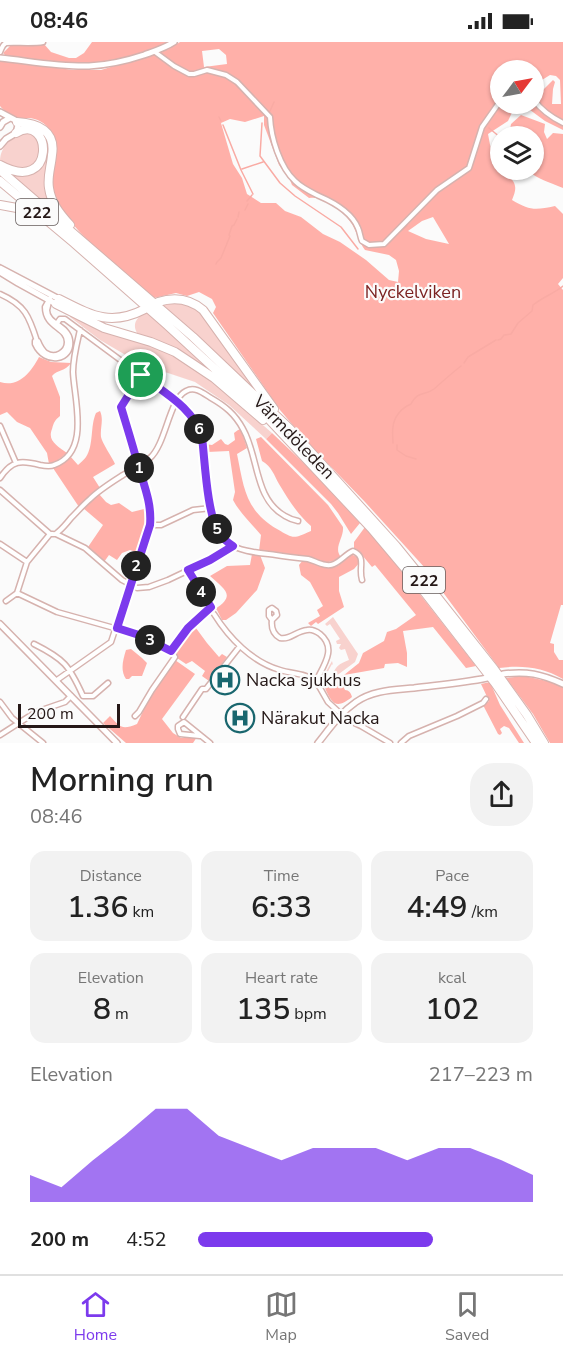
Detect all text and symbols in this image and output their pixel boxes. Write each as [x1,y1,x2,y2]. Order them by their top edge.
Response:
text: 08:46 [30,6,88,36]
north arrow [490,60,544,114]
map controls [490,60,544,180]
button: layers [490,126,544,180]
road number: 222 [16,199,58,225]
park label: Nyckelviken [365,280,461,304]
pin [115,349,166,400]
icon: arrive [124,358,157,391]
street label: Värmdöleden [247,389,340,484]
pin: 6 [184,414,214,444]
text: 6 [194,418,204,440]
pin: 1 [124,453,154,483]
text: 1 [134,457,144,479]
pin: 5 [202,514,232,544]
text: 5 [212,518,222,540]
pin: 2 [121,551,151,581]
text: 2 [131,555,141,577]
road number: 222 [403,567,445,593]
pin: 4 [186,577,216,607]
text: 4 [196,581,206,603]
pin: 3 [135,625,165,655]
text: 3 [145,629,155,651]
hospital icon: Nacka sjukhus [209,664,241,696]
place label: Nacka sjukhus [246,668,361,692]
scale bar [18,701,120,728]
hospital icon: Närakut Nacka [224,702,256,734]
text: 200 m [27,703,74,725]
place label: Närakut Nacka [261,706,379,730]
text: Morning run [30,758,214,803]
button: share [470,763,533,826]
text: 08:46 [30,803,83,830]
text: Distance [80,865,142,887]
text: Time [264,865,299,887]
text: Pace [435,865,469,887]
text: 1.36 [67,887,128,928]
text: 6:33 [251,887,312,928]
text: 4:49 [406,887,468,928]
text: km [128,901,154,923]
text: /km [468,901,498,923]
text: Elevation [78,967,144,989]
text: Heart rate [245,967,318,989]
text: kcal [438,967,466,989]
text: 8 [93,989,111,1030]
text: 135 [236,989,290,1030]
text: 102 [425,989,479,1030]
text: m [111,1003,129,1025]
text: bpm [290,1003,327,1025]
text: Elevation [30,1061,113,1088]
text: 217–223 m [429,1061,533,1088]
text: 200 m [30,1226,89,1253]
text: 4:52 [126,1226,167,1253]
tab: Home [74,1288,117,1346]
tab: Map [265,1288,298,1346]
tab: Saved [445,1288,489,1346]

